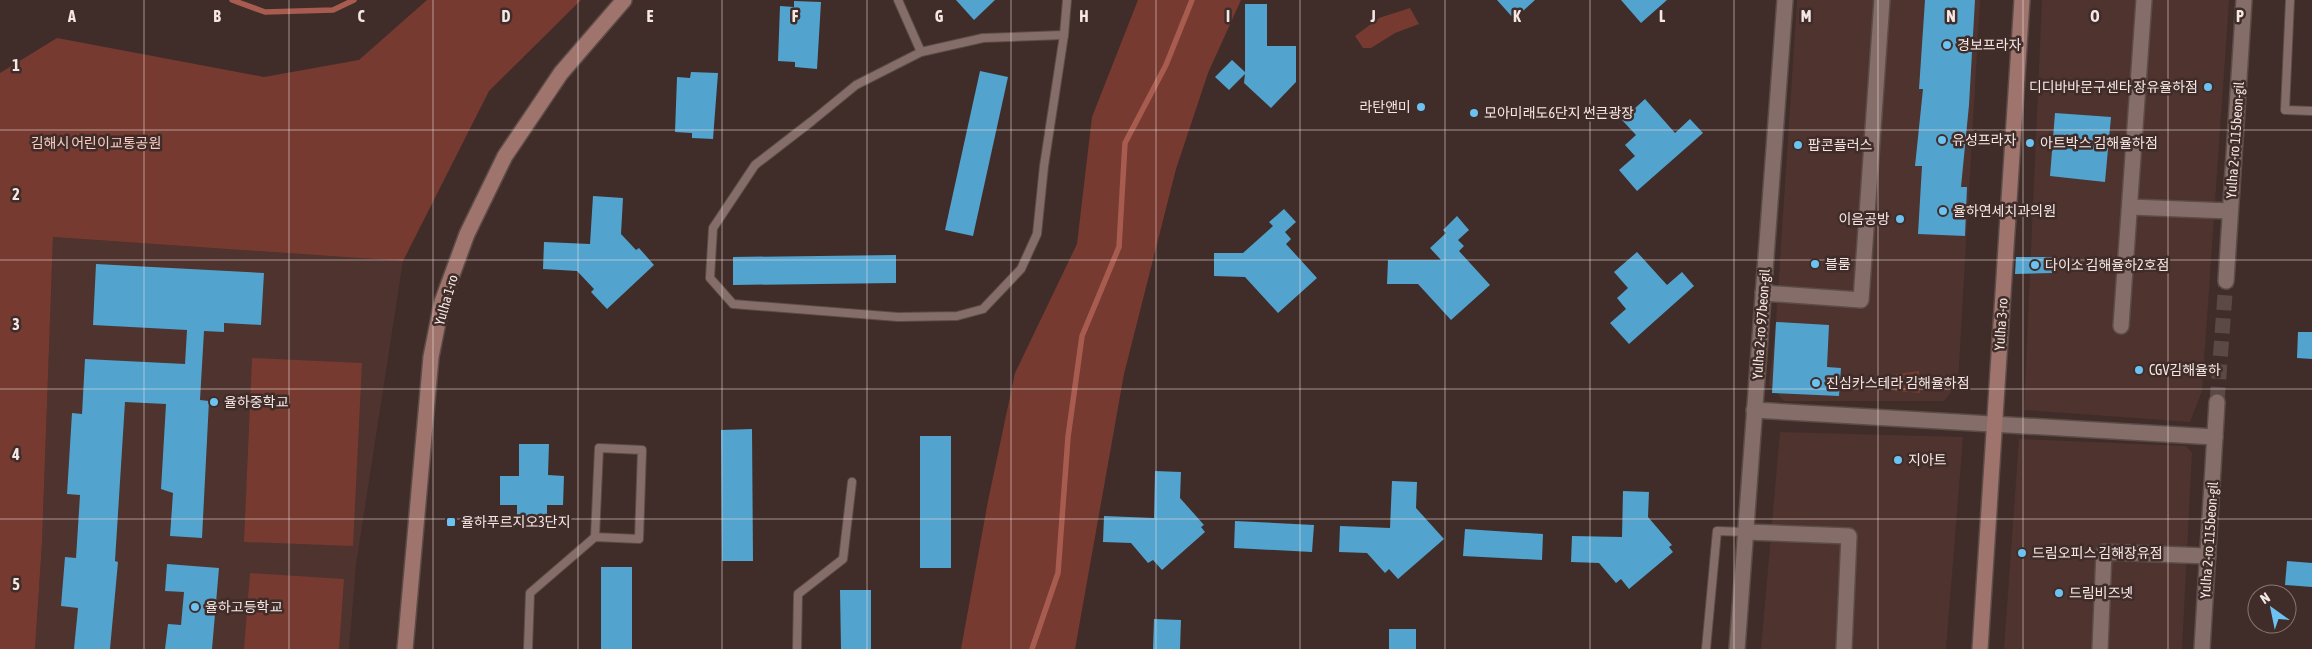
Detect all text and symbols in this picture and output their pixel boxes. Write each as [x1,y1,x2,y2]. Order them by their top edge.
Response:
text: A [67,7,76,25]
text: B [213,7,221,25]
text: C [357,7,365,25]
text: D [502,7,511,25]
text: E [647,7,654,25]
text: F [792,7,799,25]
text: G [935,7,944,25]
text: H [1079,7,1089,25]
text: I [1226,7,1230,25]
text: J [1369,7,1376,25]
text: K [1513,7,1521,25]
text: L [1659,7,1666,25]
text: M [1801,7,1811,25]
text: N [1946,7,1956,25]
text: O [2090,7,2100,25]
text: P [2236,7,2244,25]
place label: 경보프라자 [1957,37,2022,53]
marker: 경보프라자 [1941,39,1953,51]
text: 1 [12,56,20,74]
place label: 디디바바문구센타 장유율하점 [2029,79,2198,95]
marker: 디디바바문구센타 장유율하점 [2202,81,2214,93]
street label: Yulha 2-ro 115beon-gil [2223,81,2247,199]
place label: 라탄앤미 [1359,99,1411,115]
marker: 라탄앤미 [1415,101,1427,113]
place label: 모아미래도6단지 썬큰광장 [1484,105,1634,121]
marker: 모아미래도6단지 썬큰광장 [1468,107,1480,119]
place label: 유성프라자 [1952,132,2017,148]
marker: 유성프라자 [1936,134,1948,146]
park label: 김해시 어린이교통공원 [31,135,161,151]
place label: 아트박스 김해율하점 [2040,135,2158,151]
place label: 팝콘플러스 [1808,137,1873,153]
marker: 아트박스 김해율하점 [2024,137,2036,149]
marker: 팝콘플러스 [1792,139,1804,151]
text: 2 [12,185,20,203]
place label: 율하연세치과의원 [1953,203,2056,219]
marker: 율하연세치과의원 [1937,205,1949,217]
place label: 이음공방 [1838,211,1890,227]
marker: 이음공방 [1894,213,1906,225]
place label: 블룸 [1825,256,1851,272]
place label: 다이소 김해율하2호점 [2045,257,2169,273]
marker: 블룸 [1809,258,1821,270]
marker: 다이소 김해율하2호점 [2029,259,2041,271]
street label: Yulha 2-ro 97beon-gil [1749,268,1773,380]
street label: Yulha 1-ro [431,273,461,327]
street label: Yulha 3-ro [1991,297,2011,351]
text: 3 [12,315,20,333]
place label: CGV김해율하 [2149,362,2221,378]
marker: CGV김해율하 [2133,364,2145,376]
place label: 진심카스테라 김해율하점 [1826,375,1970,391]
marker: 진심카스테라 김해율하점 [1810,377,1822,389]
place label: 율하중학교 [224,394,289,410]
marker: 율하중학교 [208,396,220,408]
text: 4 [11,445,20,463]
place label: 지아트 [1908,452,1947,468]
marker: 지아트 [1892,454,1904,466]
street label: Yulha 2-ro 115beon-gil [2197,481,2221,599]
place label: 율하푸르지오3단지 [461,514,571,530]
marker: 율하푸르지오3단지 [445,516,457,528]
place label: 드림오피스 김해장유점 [2032,545,2163,561]
marker: 드림오피스 김해장유점 [2016,547,2028,559]
text: 5 [12,575,20,593]
north arrow [2247,584,2297,634]
place label: 드림비즈넷 [2069,585,2133,601]
marker: 드림비즈넷 [2053,587,2065,599]
text: N [2257,589,2273,607]
place label: 율하고등학교 [205,599,282,615]
marker: 율하고등학교 [189,601,201,613]

